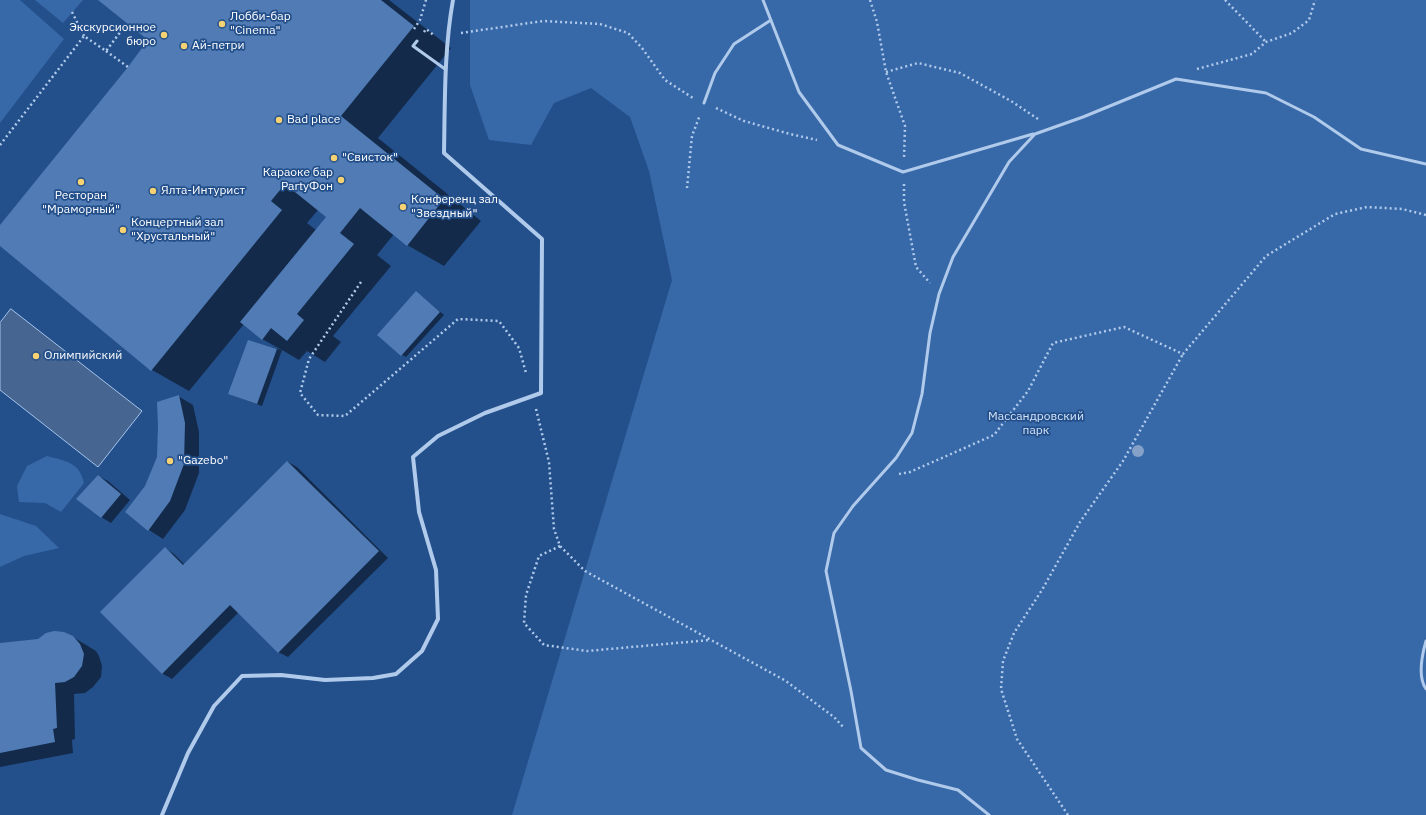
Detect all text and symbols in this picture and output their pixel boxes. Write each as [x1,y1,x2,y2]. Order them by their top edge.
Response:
place label: Лобби-бар "Cinema" [230,10,291,38]
marker: Лобби-бар "Cinema" [217,19,227,29]
place label: Экскурсионное бюро [69,21,156,49]
marker: Экскурсионное бюро [159,30,169,40]
place label: Ай-петри [192,39,245,53]
marker: Ай-петри [179,41,189,51]
place label: Bad place [287,113,340,127]
marker: Bad place [274,115,284,125]
place label: "Свисток" [342,151,398,165]
marker: "Свисток" [329,153,339,163]
place label: Караоке бар PartyФон [263,166,333,194]
marker: Караоке бар PartyФон [336,175,346,185]
marker: Ресторан "Мраморный" [76,177,86,187]
place label: Ялта-Интурист [161,184,245,198]
marker: Ялта-Интурист [148,186,158,196]
place label: Ресторан "Мраморный" [42,189,120,217]
place label: Конференц зал "Звездный" [411,193,498,221]
marker: Конференц зал "Звездный" [398,202,408,212]
place label: Концертный зал "Хрустальный" [131,216,224,244]
marker: Концертный зал "Хрустальный" [118,225,128,235]
place label: Олимпийский [44,349,122,363]
marker: Олимпийский [31,351,41,361]
park label: Массандровский парк [988,410,1084,438]
place label: "Gazebo" [178,454,228,468]
marker: "Gazebo" [165,456,175,466]

